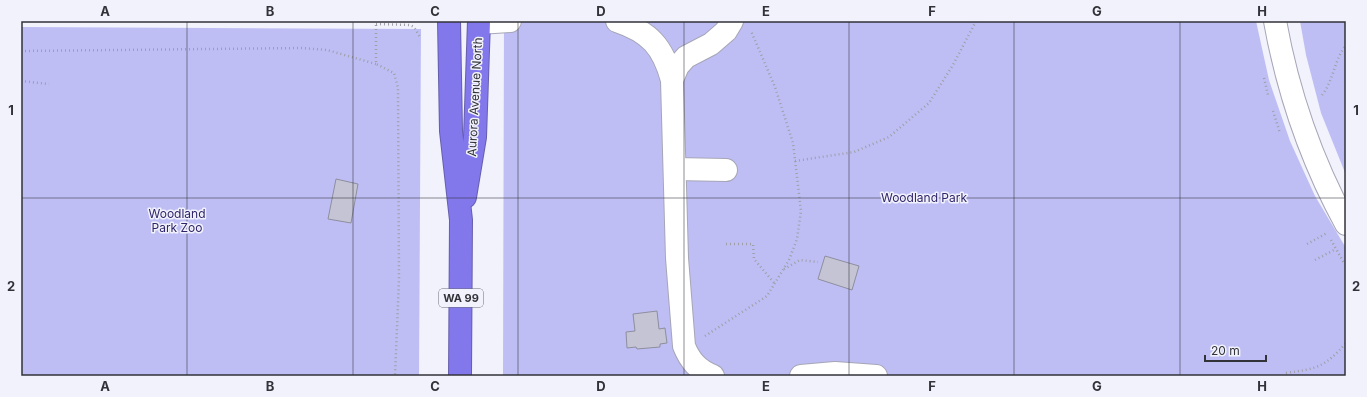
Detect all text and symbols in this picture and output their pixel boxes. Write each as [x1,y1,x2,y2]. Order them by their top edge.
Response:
text: A [100,3,110,19]
text: B [266,3,275,19]
text: C [430,3,440,19]
text: D [596,3,606,19]
text: E [762,3,770,19]
text: F [928,3,936,19]
text: G [1092,3,1102,19]
text: H [1257,3,1267,19]
street label: Aurora Avenue North [464,37,485,157]
text: 1 [8,102,14,118]
text: 1 [1353,102,1359,118]
park label: Woodland Park [881,190,967,205]
park label: Woodland Park Zoo [148,206,206,235]
text: 2 [7,278,15,294]
text: 2 [1352,278,1360,294]
road number: WA 99 [439,289,483,307]
scale bar [1205,337,1266,363]
text: 20 m [1211,343,1240,358]
text: A [100,378,110,394]
text: B [266,378,275,394]
text: C [430,378,440,394]
text: D [596,378,606,394]
text: E [762,378,770,394]
text: F [928,378,936,394]
text: G [1092,378,1102,394]
text: H [1257,378,1267,394]

